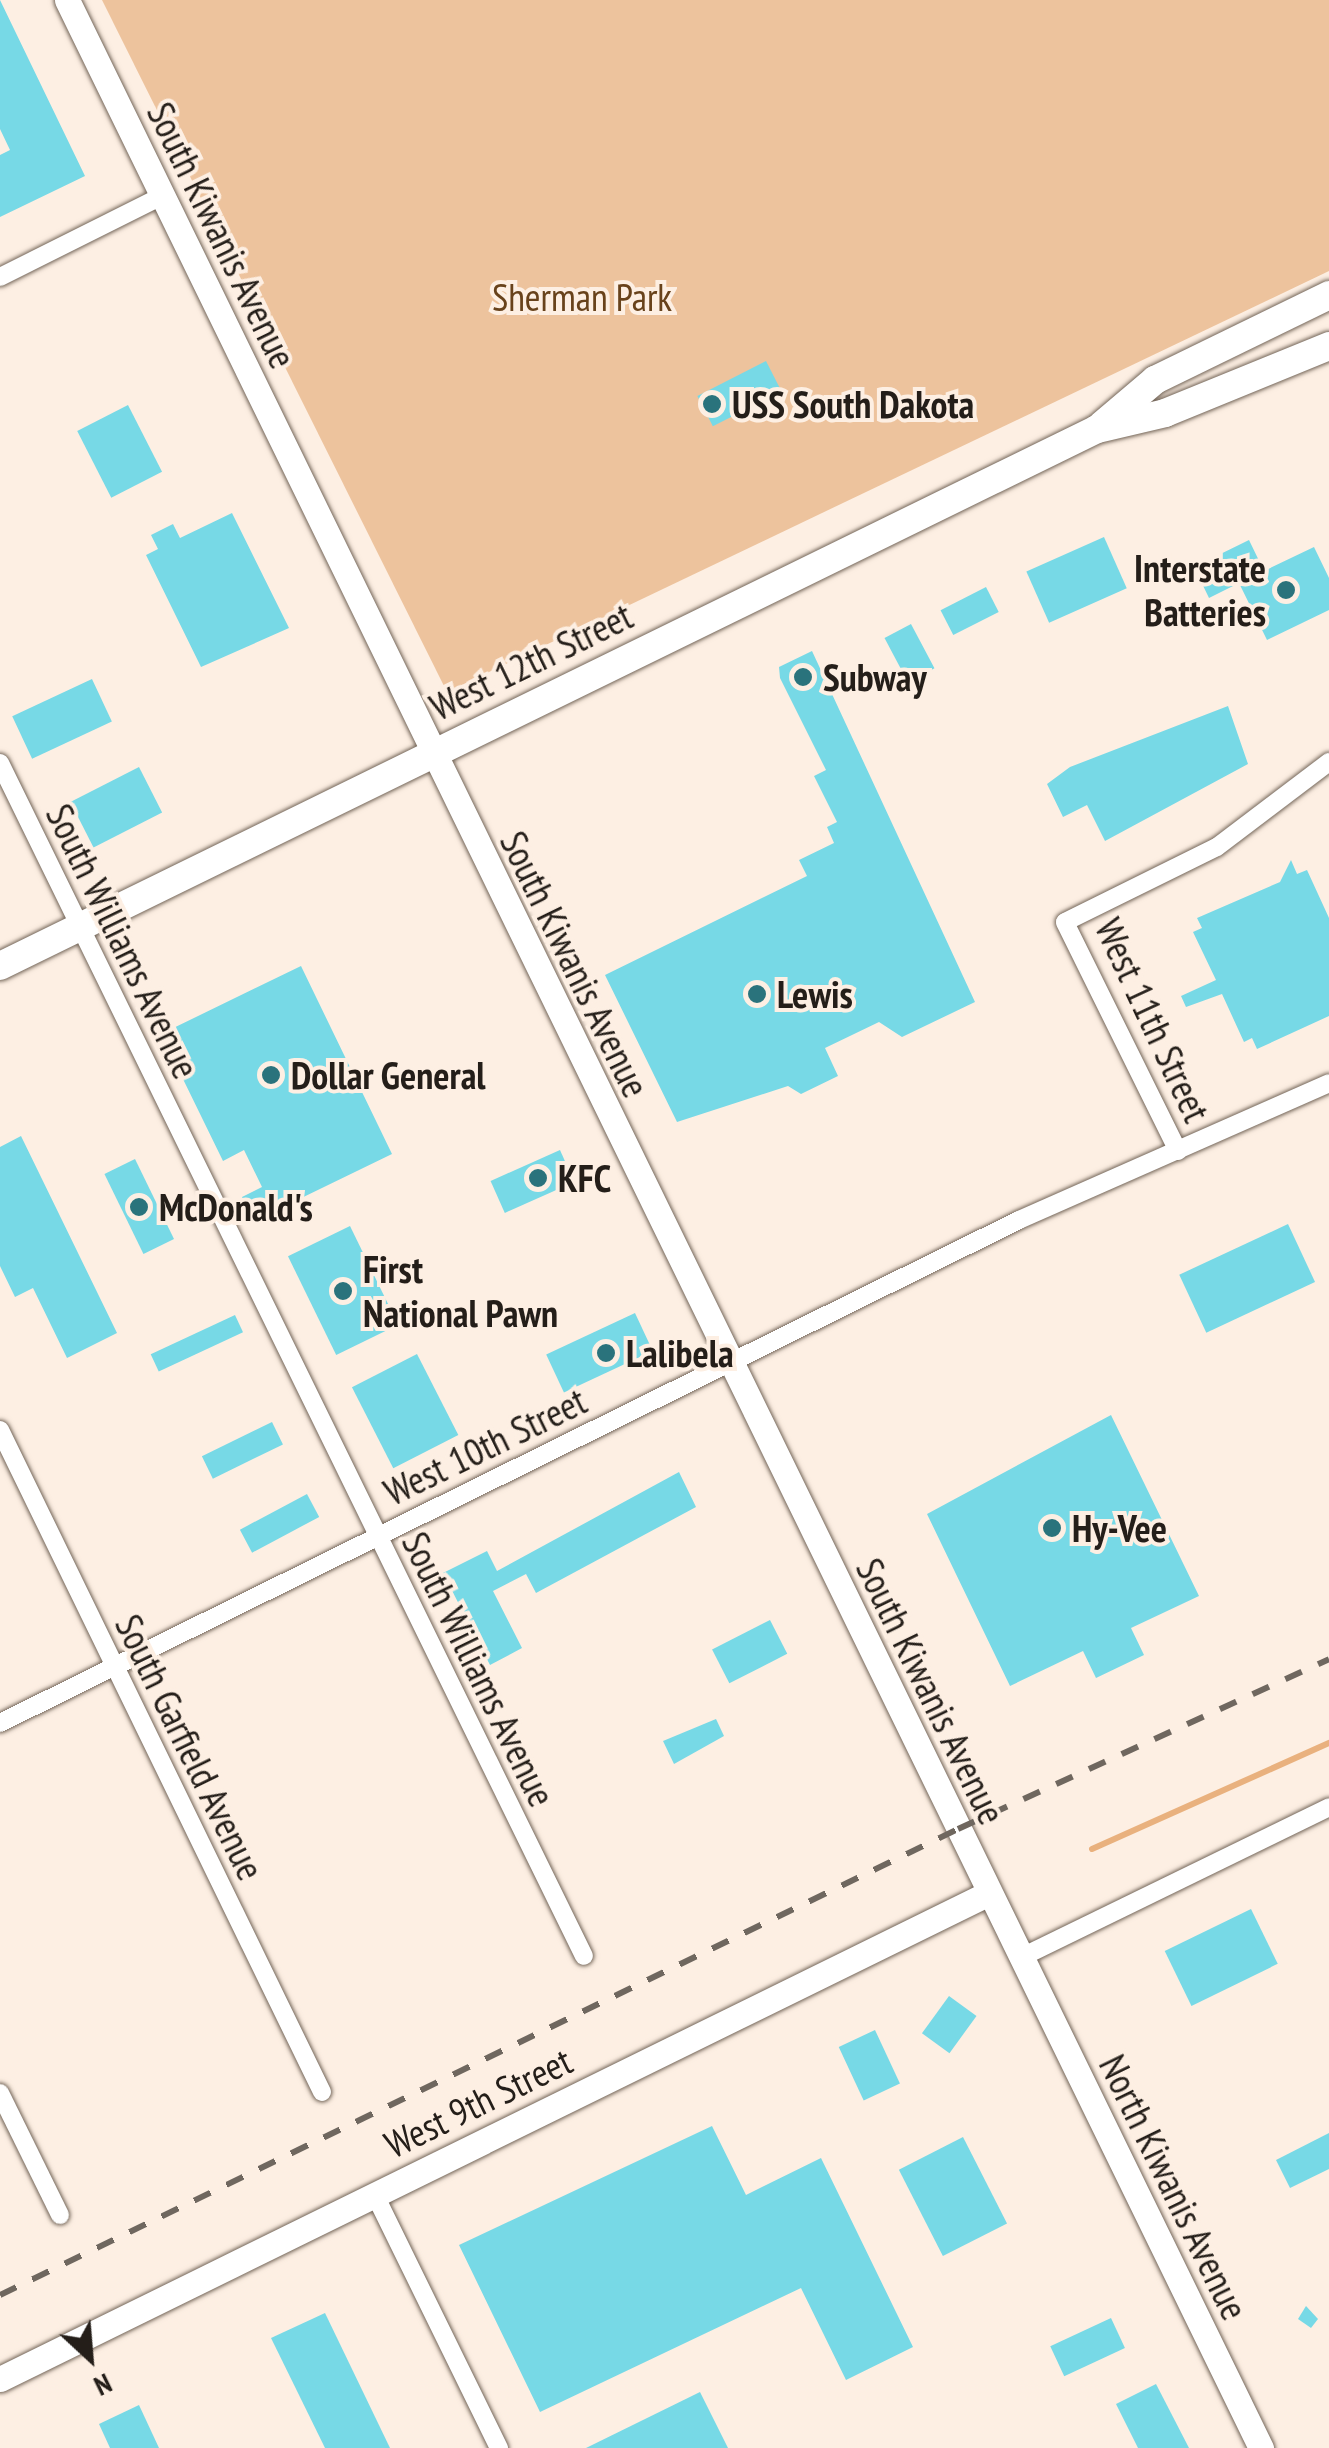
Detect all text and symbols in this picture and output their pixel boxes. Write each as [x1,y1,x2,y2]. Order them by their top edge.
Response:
street label: South Kiwanis Avenue [138,94,306,376]
park label: Sherman Park [492,274,672,320]
place label: USS South Dakota [732,381,974,427]
marker: USS South Dakota [701,393,723,415]
place label: Interstate Batteries [1134,545,1266,634]
marker: Interstate Batteries [1275,579,1297,601]
street label: West 12th Street [422,592,640,730]
place label: Subway [823,654,927,700]
marker: Subway [792,666,814,688]
street label: South Williams Avenue [37,796,209,1086]
street label: South Kiwanis Avenue [491,823,659,1105]
street label: West 11th Street [1086,911,1220,1129]
place label: Lewis [777,971,853,1017]
marker: Lewis [746,983,768,1005]
place label: Dollar General [291,1052,486,1098]
marker: Dollar General [260,1064,282,1086]
place label: KFC [558,1155,611,1201]
marker: KFC [527,1167,549,1189]
place label: McDonald's [159,1184,313,1230]
marker: McDonald's [128,1196,150,1218]
place label: First National Pawn [363,1246,558,1336]
marker: First National Pawn [332,1280,354,1302]
place label: Lalibela [626,1330,734,1376]
marker: Lalibela [595,1342,617,1364]
street label: West 10th Street [376,1377,594,1515]
place label: Hy-Vee [1072,1505,1167,1551]
marker: Hy-Vee [1041,1517,1063,1539]
street label: South Williams Avenue [393,1524,565,1814]
street label: South Kiwanis Avenue [847,1550,1015,1832]
street label: South Garfield Avenue [106,1606,274,1888]
street label: West 9th Street [377,2037,579,2167]
street label: North Kiwanis Avenue [1090,2047,1258,2327]
north arrow [40,2308,140,2408]
text: N [88,2365,118,2405]

